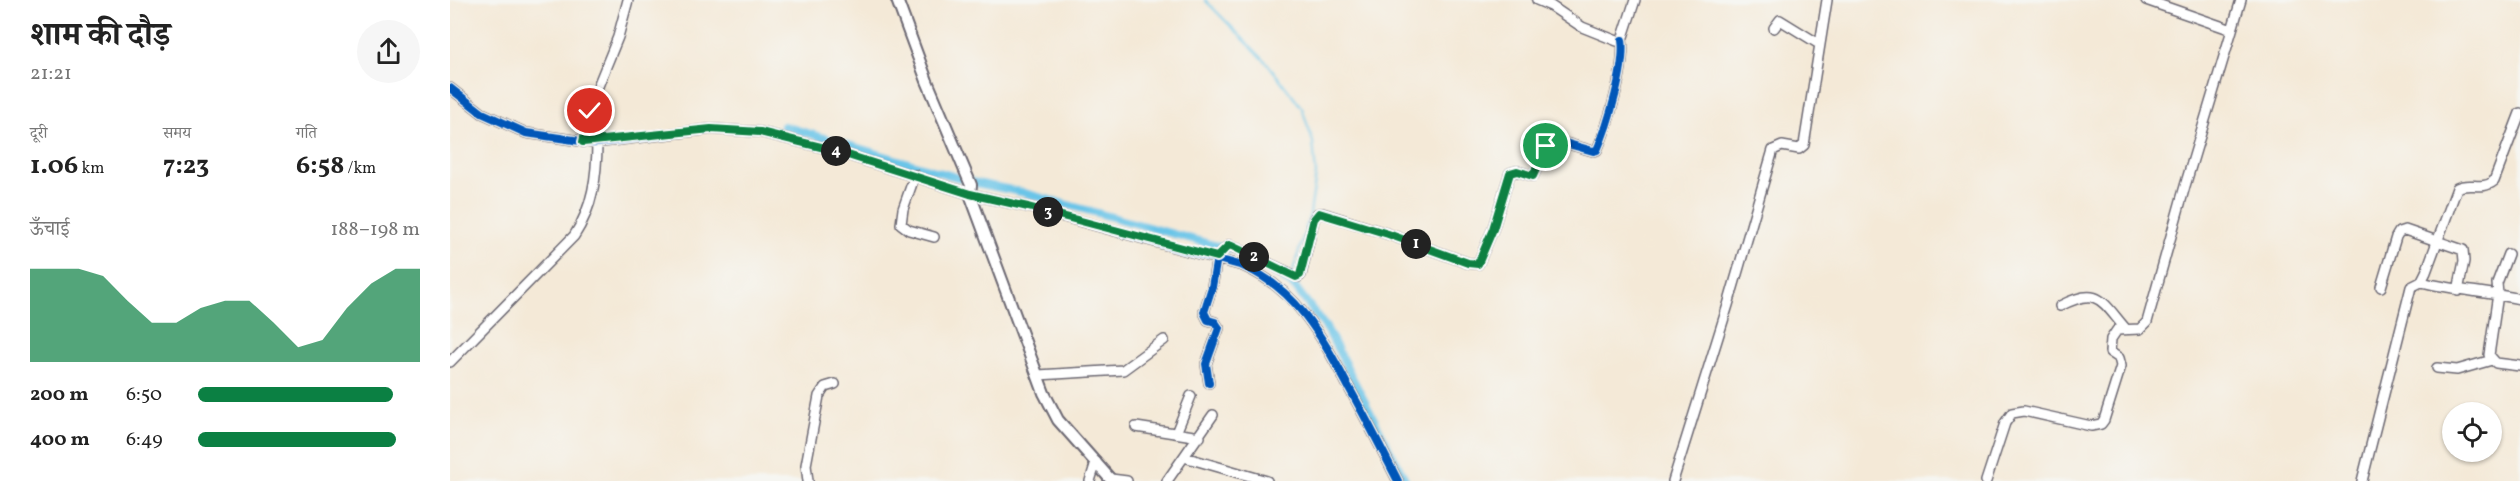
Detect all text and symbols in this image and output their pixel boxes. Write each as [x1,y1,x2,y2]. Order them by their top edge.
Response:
text: शाम की दौड़ [30,14,170,60]
button: share [357,20,420,83]
text: 21:21 [30,60,72,88]
pin [564,85,615,136]
icon: check [573,94,606,127]
pin [1520,120,1571,171]
text: दूरी [30,123,47,145]
text: समय [163,123,191,145]
text: गति [296,123,317,145]
icon: arrive [1529,129,1562,162]
pin: 4 [821,136,851,166]
text: 4 [831,140,841,162]
text: 1.06 [30,148,78,184]
text: 7:23 [163,148,209,184]
text: 6:58 [296,148,344,184]
text: km [78,158,104,180]
text: /km [344,158,376,180]
pin: 3 [1033,197,1063,227]
text: 3 [1044,201,1052,223]
text: ऊँचाई [30,216,69,244]
text: 188–198 m [331,216,420,244]
pin: 1 [1401,229,1431,259]
text: 1 [1413,233,1419,255]
pin: 2 [1239,242,1269,272]
text: 2 [1250,246,1258,268]
text: 200 m [30,381,88,409]
text: 6:50 [126,381,162,409]
map controls [2442,402,2502,462]
button: locate [2442,402,2502,462]
text: 400 m [30,426,90,454]
text: 6:49 [126,426,163,454]

